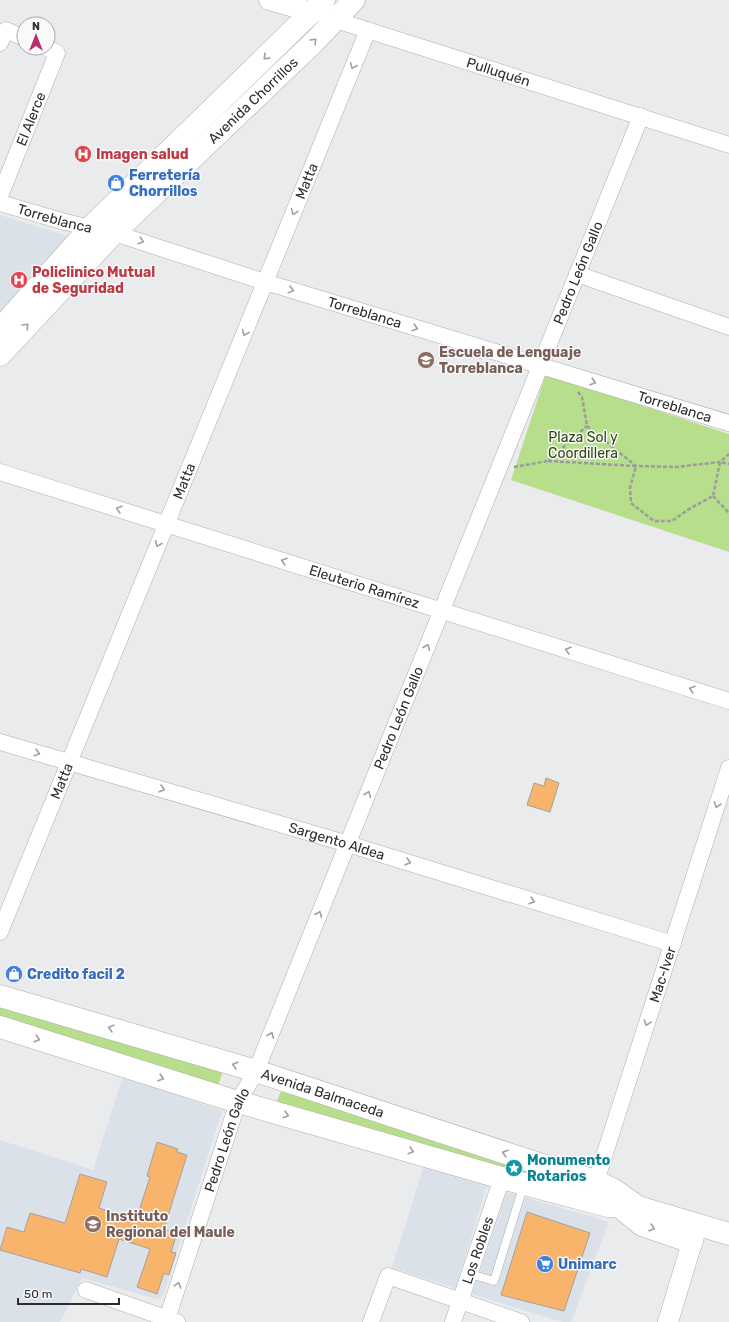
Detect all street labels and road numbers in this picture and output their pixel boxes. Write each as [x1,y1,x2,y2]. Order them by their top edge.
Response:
street label: Avenida Chorrillos [204,54,301,147]
street label: Pulluquén [465,54,532,90]
street label: El Alerce [12,89,49,148]
street label: Matta [291,161,321,202]
street label: Torreblanca [16,200,94,236]
street label: Pedro León Gallo [549,219,606,327]
street label: Torreblanca [326,293,404,332]
street label: Torreblanca [636,387,714,426]
street label: Matta [169,461,199,502]
street label: Eleuterio Ramírez [307,561,422,612]
street label: Pedro León Gallo [370,664,427,772]
street label: Matta [47,761,77,802]
street label: Sargento Aldea [287,819,387,863]
street label: Mac-Iver [646,944,680,1005]
street label: Avenida Balmaceda [259,1065,386,1121]
street label: Pedro León Gallo [201,1085,253,1194]
street label: Los Robles [458,1214,497,1286]

